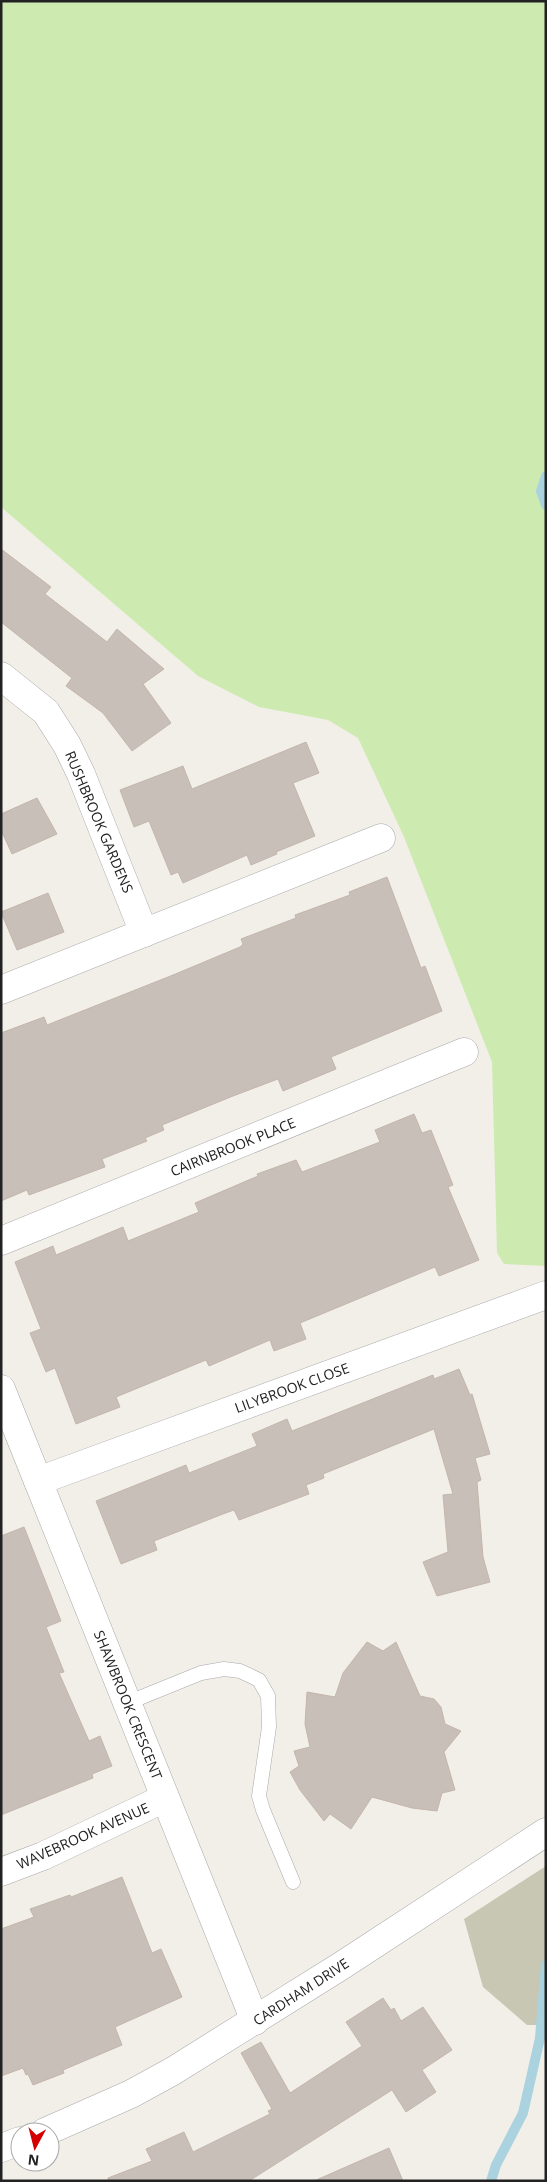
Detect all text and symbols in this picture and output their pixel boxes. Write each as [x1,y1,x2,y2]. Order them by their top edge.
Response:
street label: RUSHBROOK GARDENS [61,748,138,896]
street label: CAIRNBROOK PLACE [167,1113,298,1180]
street label: LILYBROOK CLOSE [232,1358,352,1417]
street label: SHAWBROOK CRESCENT [90,1627,167,1782]
street label: WAVEBROOK AVENUE [14,1798,152,1873]
street label: CARDHAM DRIVE [249,1953,352,2030]
north arrow [10,2122,60,2172]
text: N [27,2150,40,2171]

